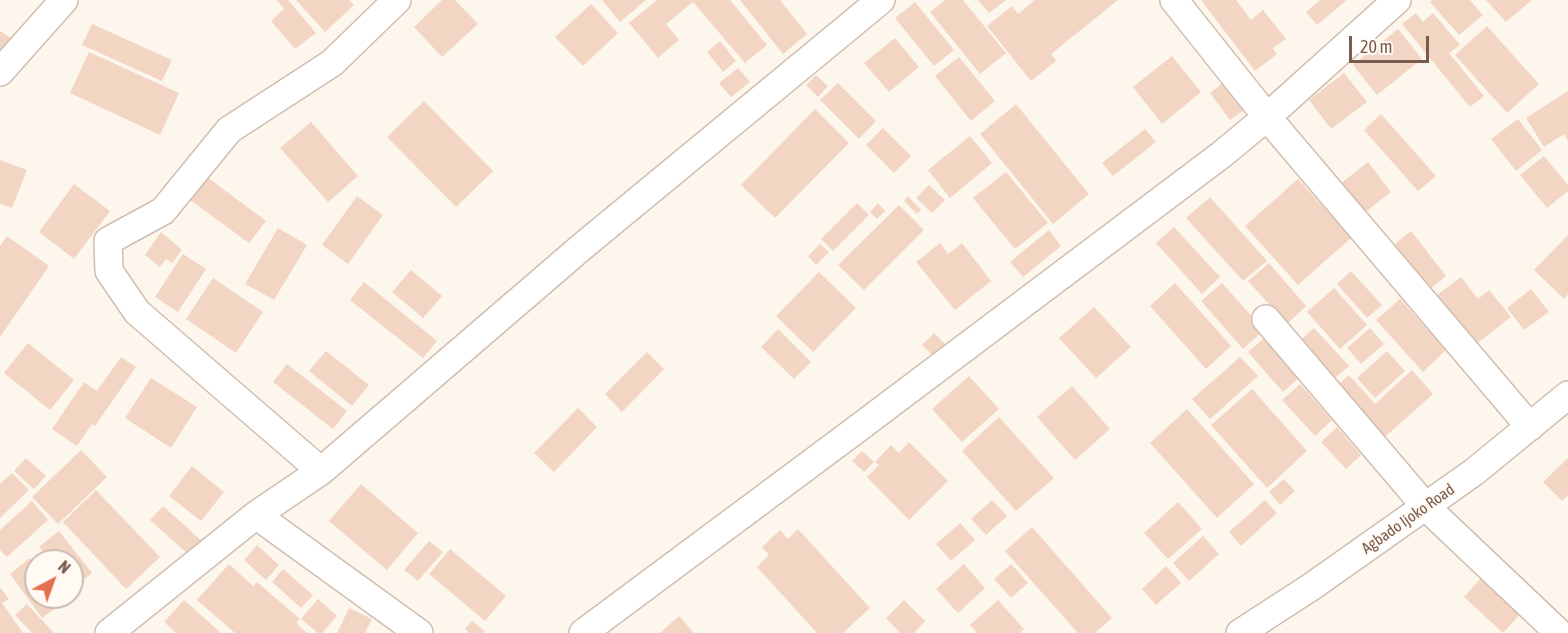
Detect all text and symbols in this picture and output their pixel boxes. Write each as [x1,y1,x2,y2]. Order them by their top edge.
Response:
scale bar [1352,24,1432,62]
text: 20 m [1360,36,1392,57]
street label: Agbado Ijoko Road [1358,480,1458,558]
north arrow [24,549,84,609]
text: N [55,557,74,577]

